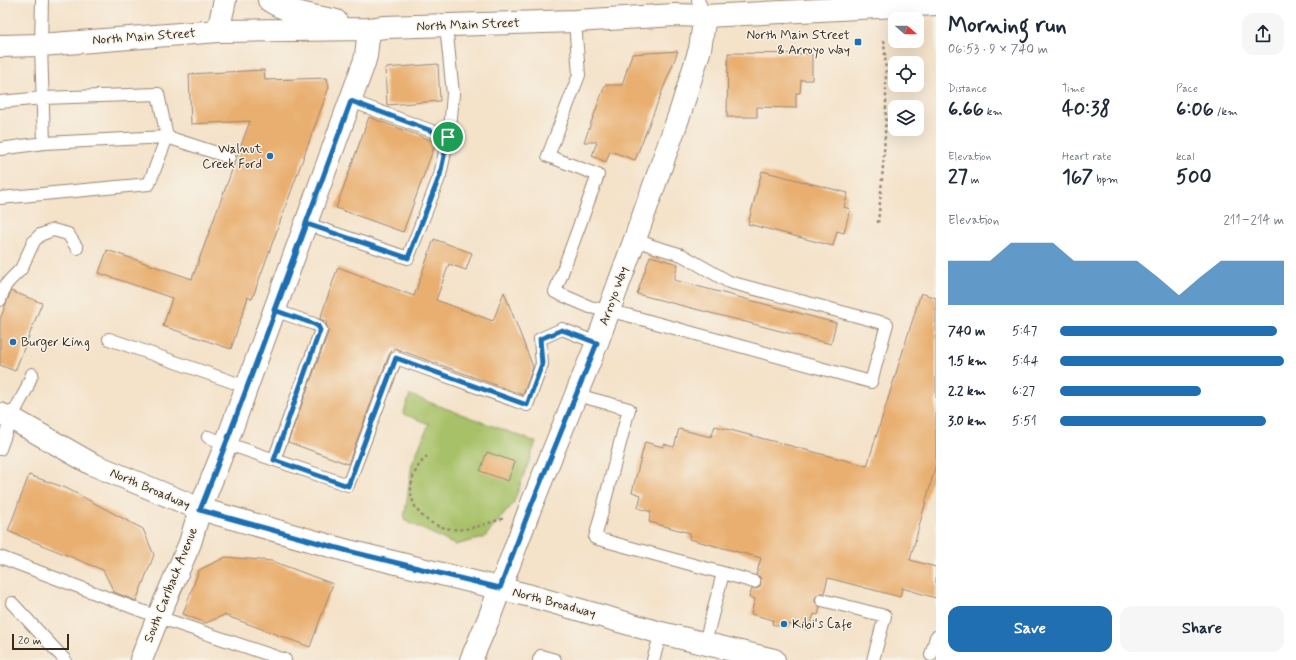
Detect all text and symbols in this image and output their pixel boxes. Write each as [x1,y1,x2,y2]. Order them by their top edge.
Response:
north arrow [888,12,924,48]
map controls [888,12,924,136]
text: Morning run [948,12,1067,40]
button: share [1242,13,1284,55]
street label: North Main Street [416,15,520,35]
street label: North Main Street [92,25,196,49]
place label: North Main Street & Arroyo Way [747,27,850,59]
marker: North Main Street & Arroyo Way [853,37,863,47]
text: 06:53 · 9 × 740 m [948,41,1048,58]
button: locate [888,56,924,92]
text: Distance [948,82,987,96]
text: Time [1062,82,1085,96]
text: Pace [1176,82,1198,96]
text: 6.66 [948,96,984,123]
text: 40:38 [1062,96,1110,123]
text: 6:06 [1176,96,1214,123]
button: layers [888,100,924,136]
text: km [984,105,1003,119]
text: /km [1214,105,1238,119]
pin [431,120,465,154]
icon: arrive [437,126,459,148]
place label: Walnut Creek Ford [202,141,262,173]
text: Elevation [948,150,991,164]
text: Heart rate [1062,150,1111,164]
text: kcal [1176,150,1194,164]
marker: Walnut Creek Ford [265,151,275,161]
text: 27 [948,164,968,191]
text: 167 [1062,164,1093,191]
text: 500 [1176,164,1211,191]
text: m [968,173,980,187]
text: bpm [1093,173,1118,187]
text: Elevation [948,212,999,229]
text: 211–214 m [1223,212,1284,229]
street label: Arroyo Way [595,264,633,328]
text: 740 m [948,323,985,340]
text: 5:47 [1012,323,1037,340]
place label: Burger King [21,334,90,352]
marker: Burger King [8,337,18,347]
text: 1.5 km [948,353,987,370]
text: 5:44 [1012,353,1039,370]
text: 2.2 km [948,383,986,400]
text: 6:27 [1012,383,1035,400]
text: 3.0 km [948,413,986,430]
text: 5:51 [1012,413,1037,430]
street label: North Broadway [107,464,193,514]
street label: South Carlback Avenue [140,525,202,645]
street label: North Broadway [510,584,598,622]
button: Save [948,606,1112,652]
button: Share [1120,606,1284,652]
place label: Kibi's Cafe [792,616,852,633]
marker: Kibi's Cafe [779,619,789,629]
scale bar [12,632,69,651]
text: 20 m [18,634,41,648]

